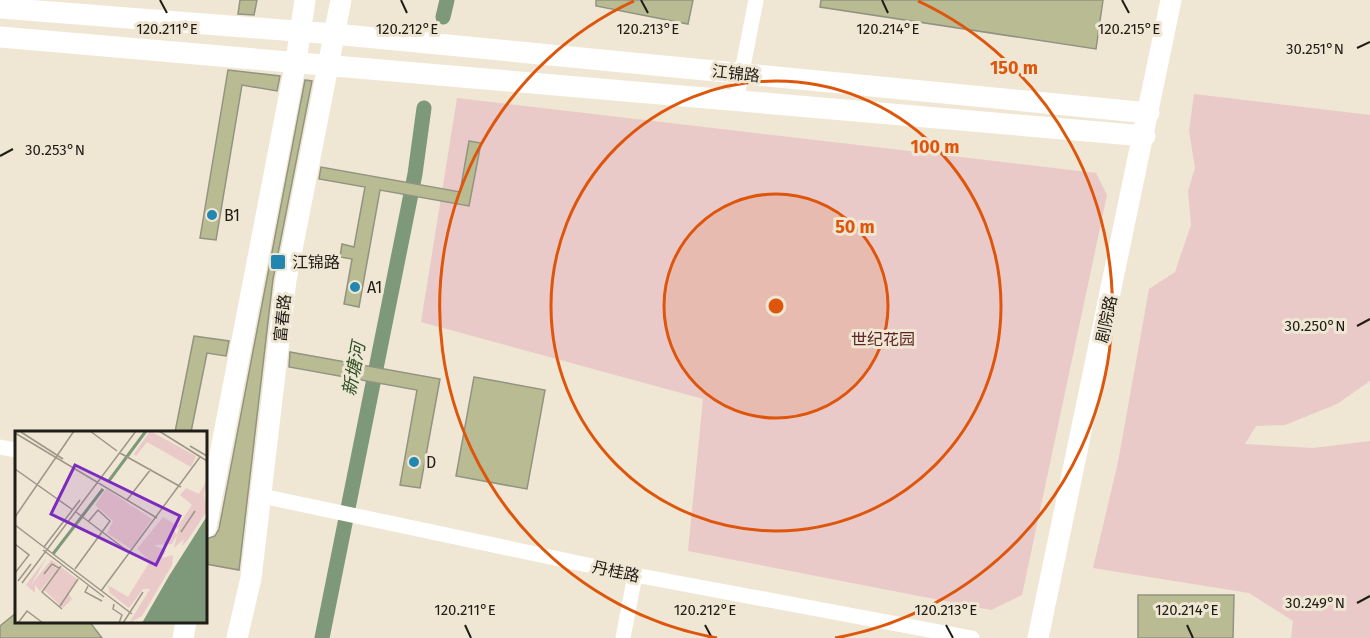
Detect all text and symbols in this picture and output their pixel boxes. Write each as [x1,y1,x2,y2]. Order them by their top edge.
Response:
text: 120.211°E [136,20,198,38]
text: 120.212°E [376,20,438,38]
text: 120.213°E [617,20,679,38]
text: 120.214°E [856,20,920,38]
text: 120.215°E [1098,20,1160,38]
text: 30.251°N [1286,40,1344,58]
text: 150 m [990,57,1038,79]
street label: 江锦路 [711,62,761,85]
text: 100 m [911,136,959,158]
text: 30.253°N [25,141,85,159]
place label: B1 [224,206,240,225]
marker: B1 [205,208,219,222]
text: 50 m [835,216,875,238]
marker: 江锦路 [269,253,287,271]
place label: 江锦路 [292,253,340,272]
place label: A1 [367,278,382,297]
marker: A1 [348,280,362,294]
street label: 富春路 [271,293,294,343]
street label: 剧院路 [1092,294,1121,345]
centre of rings [766,296,786,316]
text: 30.250°N [1285,317,1345,335]
park label: 世纪花园 [851,330,915,349]
water label: 新塘河 [338,337,371,398]
inset map [15,431,207,623]
place label: D [426,453,436,472]
marker: D [407,455,421,469]
street label: 丹桂路 [590,557,641,586]
text: 30.249°N [1285,594,1345,612]
text: 120.211°E [434,601,496,619]
text: 120.212°E [674,601,736,619]
text: 120.213°E [915,601,977,619]
text: 120.214°E [1155,601,1219,619]

